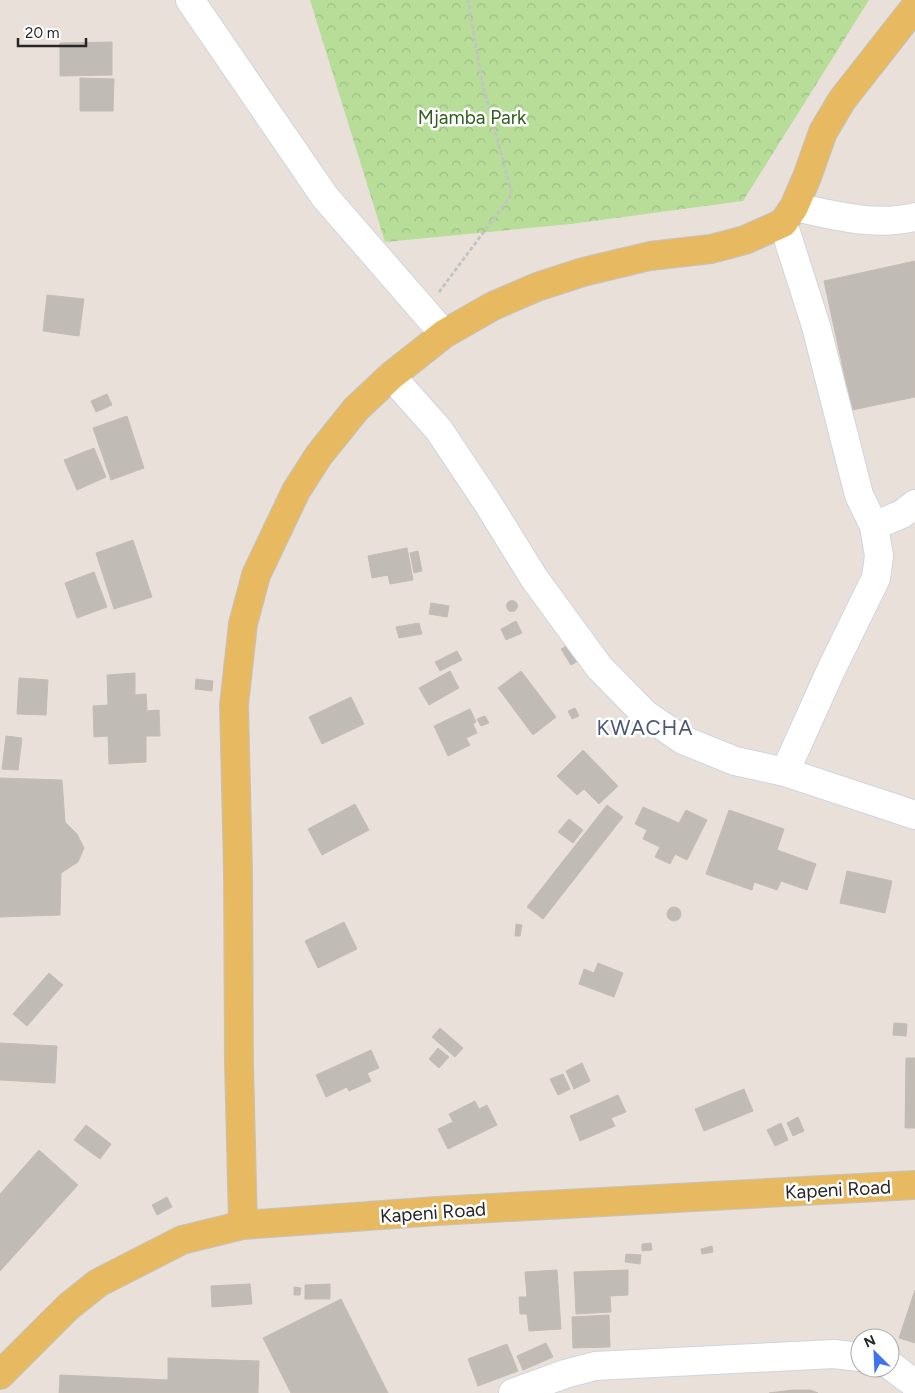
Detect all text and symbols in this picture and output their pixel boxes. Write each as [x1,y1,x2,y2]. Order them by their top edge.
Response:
scale bar [18,15,85,47]
text: 20 m [25,24,59,42]
park label: Mjamba Park [418,106,527,129]
district label: KWACHA [596,715,694,740]
street label: Kapeni Road [784,1175,892,1204]
street label: Kapeni Road [379,1197,487,1228]
north arrow [850,1328,900,1378]
text: N [862,1332,878,1352]

